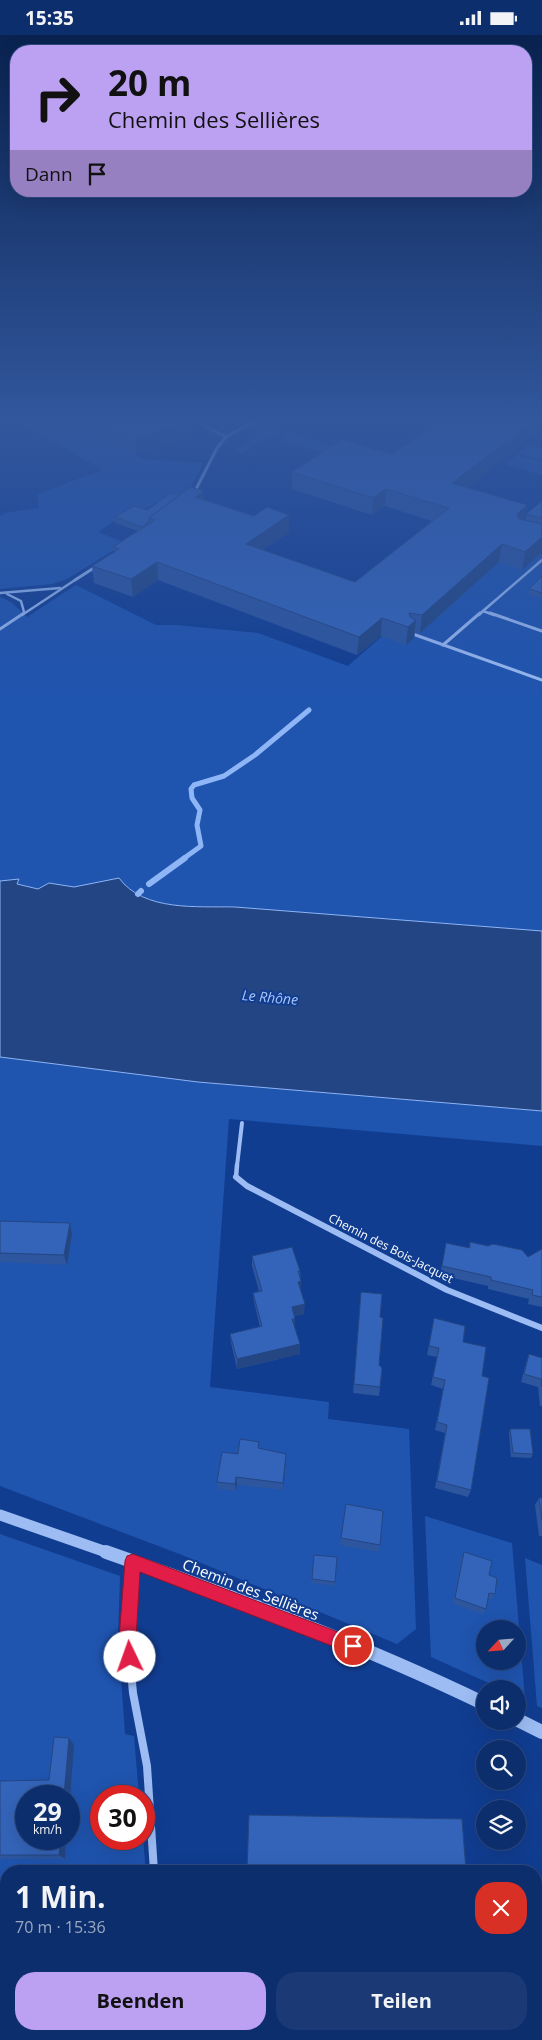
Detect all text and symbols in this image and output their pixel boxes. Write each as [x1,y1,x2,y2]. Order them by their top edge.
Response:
text: 15:35 [25,5,74,31]
text: 20 m [108,59,191,106]
icon: right [25,65,90,130]
text: Chemin des Sellières [108,104,320,134]
icon: arrive [83,160,111,188]
text: Dann [25,161,73,187]
water label: Le Rhône [241,985,299,1009]
street label: Chemin des Bois-Jacquet [326,1209,456,1287]
street label: Chemin des Sellières [180,1554,322,1624]
north arrow [476,1620,526,1670]
map controls [476,1620,526,1850]
pin [332,1625,374,1667]
position arrow [103,1630,155,1682]
icon: arrive [339,1632,367,1660]
button: sound [476,1680,526,1730]
button: search [476,1740,526,1790]
speed limit sign: 30 [90,1785,155,1850]
text: 29 [33,1794,62,1828]
button: layers [476,1800,526,1850]
text: km/h [33,1821,62,1838]
text: 1 Min. [15,1876,106,1917]
button: close [475,1882,527,1934]
text: 70 m · 15:36 [15,1916,106,1938]
button: Beenden [15,1972,266,2030]
button: Teilen [276,1972,527,2030]

